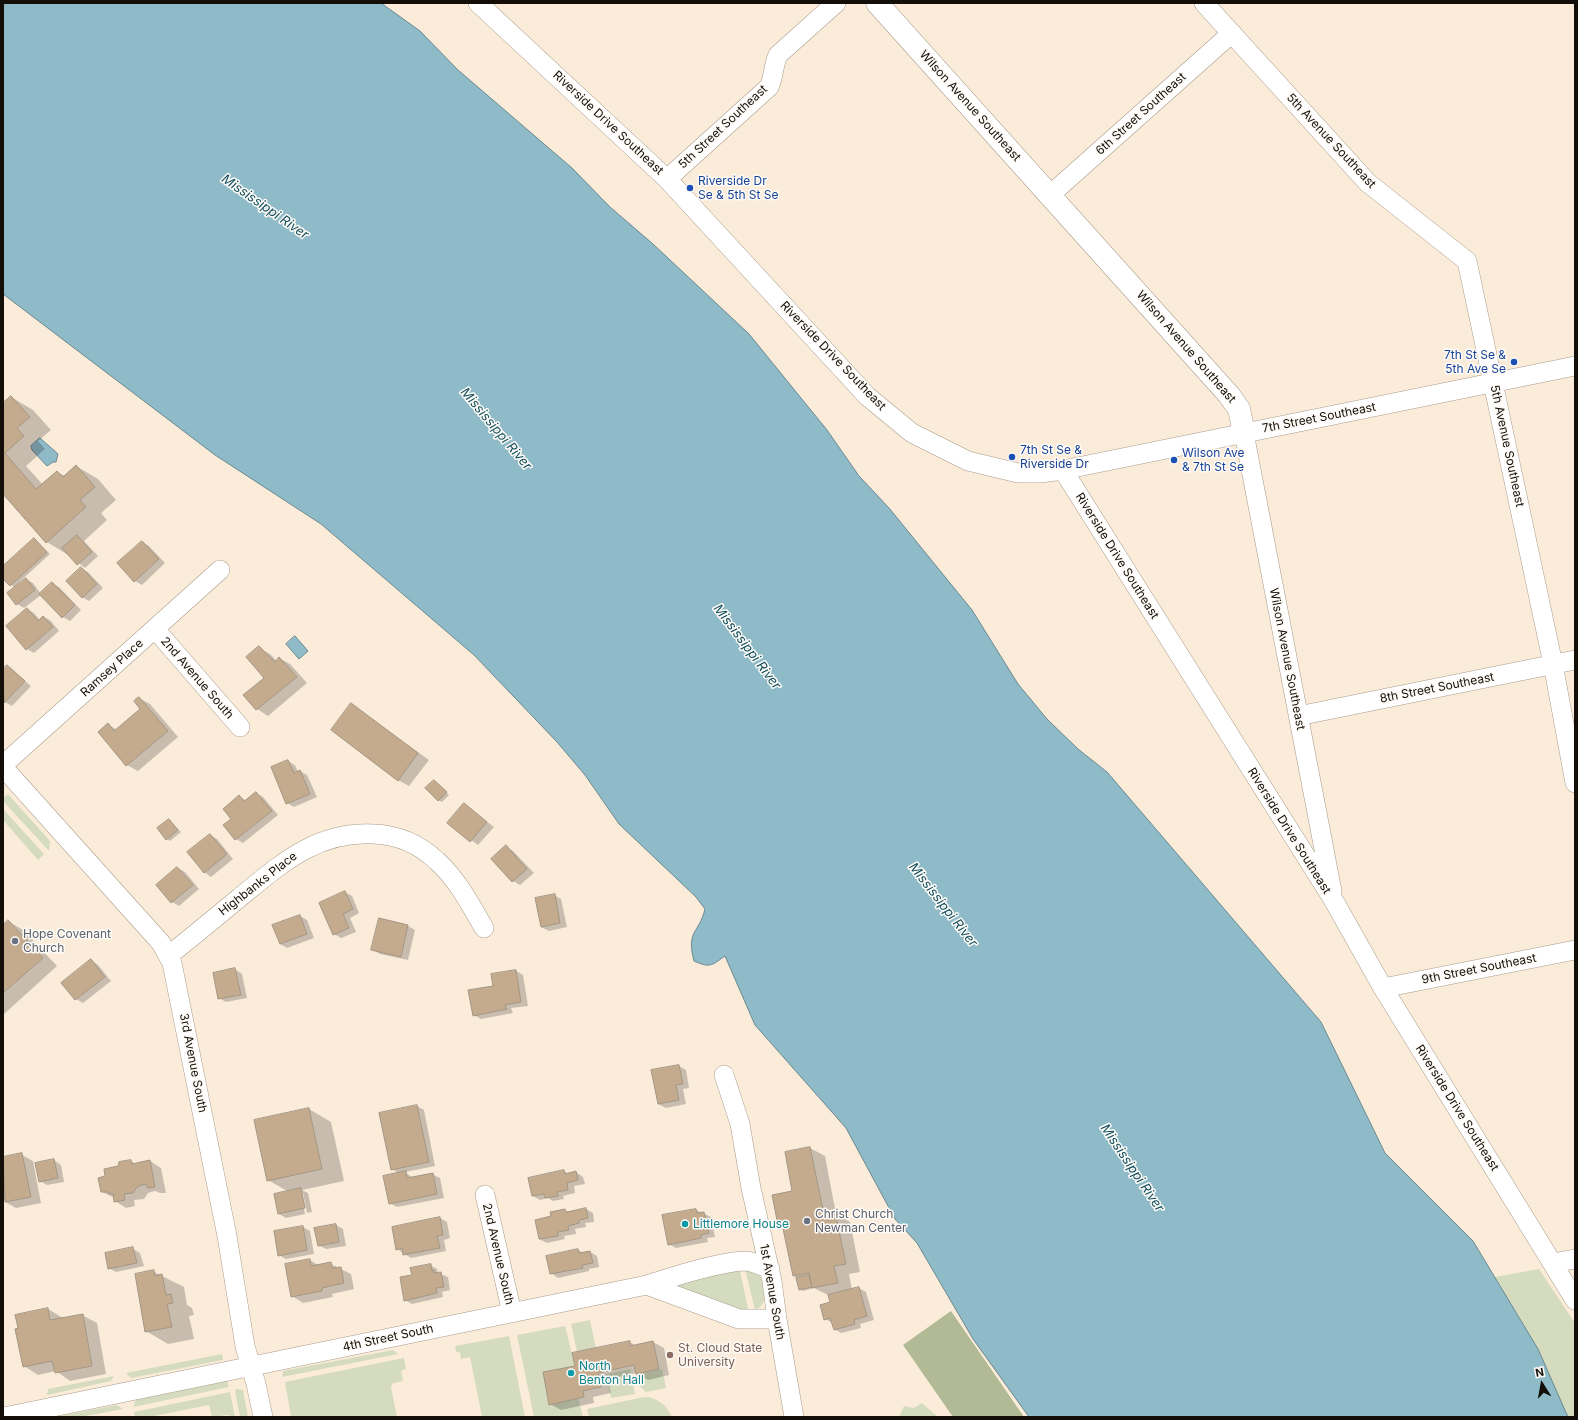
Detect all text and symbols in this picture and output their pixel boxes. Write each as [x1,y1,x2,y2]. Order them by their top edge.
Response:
street label: Wilson Avenue Southeast [916,48,1024,164]
street label: Riverside Drive Southeast [550,68,666,178]
street label: 6th Street Southeast [1093,70,1189,158]
street label: 5th Street Southeast [676,82,770,172]
street label: 5th Avenue Southeast [1283,91,1379,191]
water label: Mississippi River [219,171,311,243]
place label: Riverside Dr Se & 5th St Se [698,174,779,202]
marker: Riverside Dr Se & 5th St Se [685,183,695,193]
street label: Wilson Avenue Southeast [1133,288,1239,406]
street label: Riverside Drive Southeast [777,299,889,413]
place label: 7th St Se & 5th Ave Se [1444,348,1506,376]
marker: 7th St Se & 5th Ave Se [1509,357,1519,367]
street label: 5th Avenue Southeast [1487,384,1527,508]
water label: Mississippi River [457,385,535,473]
street label: 7th Street Southeast [1261,400,1377,436]
place label: 7th St Se & Riverside Dr [1020,443,1089,471]
place label: Wilson Ave & 7th St Se [1182,446,1245,474]
marker: 7th St Se & Riverside Dr [1007,452,1017,462]
marker: Wilson Ave & 7th St Se [1169,455,1179,465]
street label: Riverside Drive Southeast [1072,490,1162,622]
street label: Wilson Avenue Southeast [1266,587,1308,731]
water label: Mississippi River [710,601,784,693]
street label: 2nd Avenue South [158,634,236,722]
street label: Ramsey Place [78,636,146,700]
street label: 8th Street Southeast [1379,670,1495,706]
street label: Riverside Drive Southeast [1244,765,1334,897]
street label: Highbanks Place [216,849,300,919]
water label: Mississippi River [905,860,981,950]
place label: Hope Covenant Church [23,927,111,955]
marker: Hope Covenant Church [10,936,20,946]
street label: 9th Street Southeast [1421,951,1537,987]
street label: 3rd Avenue South [176,1012,210,1114]
street label: Riverside Drive Southeast [1412,1042,1502,1174]
water label: Mississippi River [1097,1121,1167,1215]
street label: 2nd Avenue South [479,1202,517,1306]
place label: Christ Church Newman Center [815,1207,907,1235]
marker: Christ Church Newman Center [802,1216,812,1226]
place label: Littlemore House [693,1217,789,1231]
marker: Littlemore House [680,1219,690,1229]
street label: 1st Avenue South [756,1243,788,1341]
street label: 4th Street South [341,1321,435,1355]
place label: St. Cloud State University [678,1341,762,1369]
marker: St. Cloud State University [665,1350,675,1360]
place label: North Benton Hall [579,1359,644,1387]
north arrow [1522,1364,1562,1404]
text: N [1534,1365,1545,1380]
marker: North Benton Hall [566,1368,576,1378]

